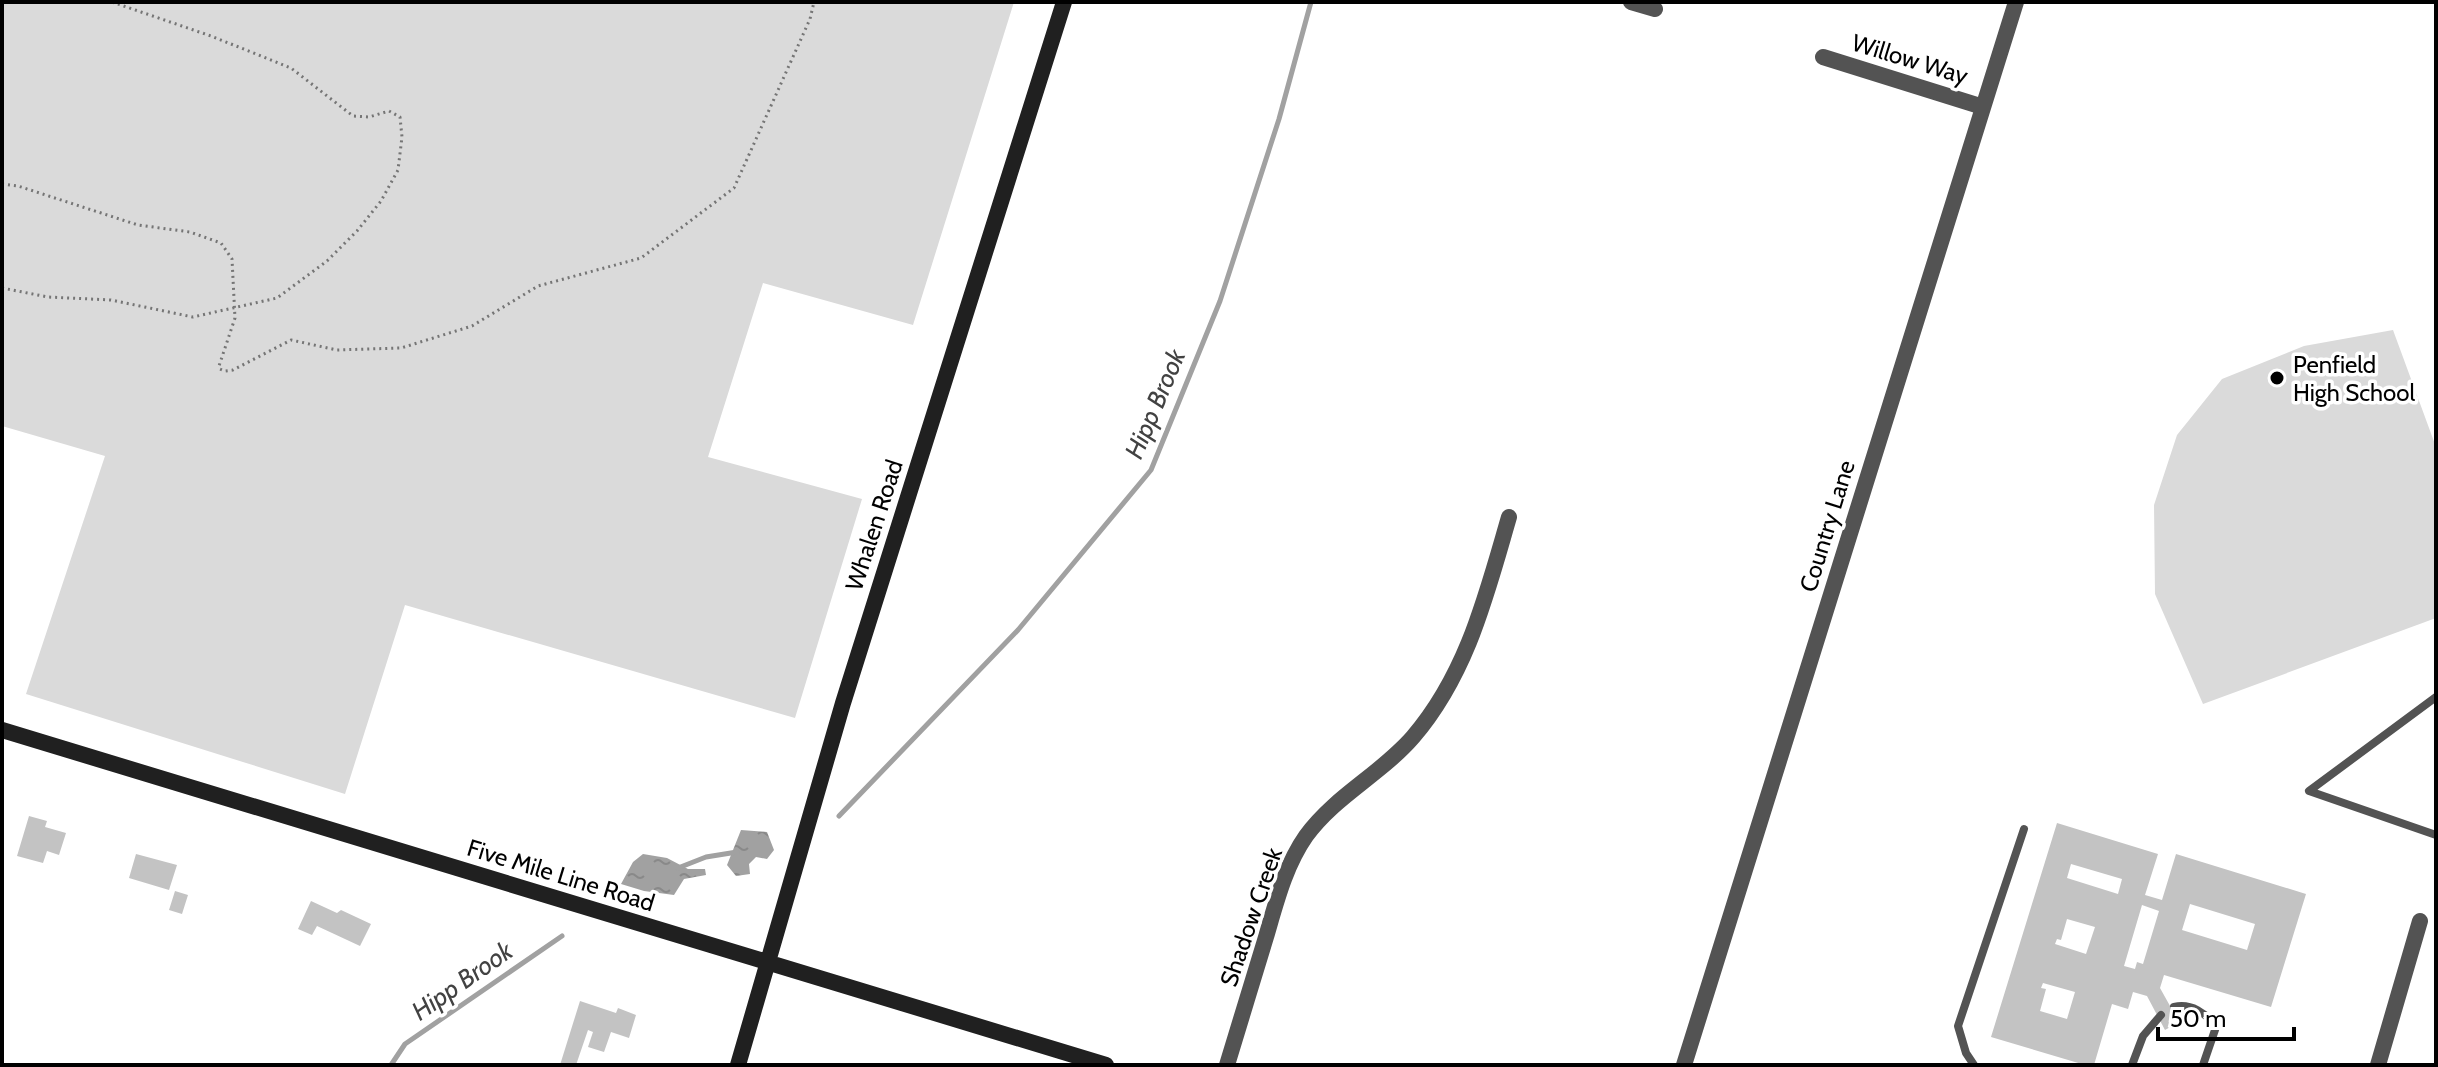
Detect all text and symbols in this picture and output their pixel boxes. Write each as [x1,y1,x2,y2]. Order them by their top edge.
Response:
street label: Willow Way [1849,28,1971,90]
water label: Hipp Brook [1118,344,1193,464]
place label: Penfield High School [2293,350,2415,407]
marker: Penfield High School [2268,369,2286,387]
street label: Whalen Road [839,456,909,594]
street label: Country Lane [1793,457,1861,595]
street label: Five Mile Line Road [464,833,658,917]
street label: Shadow Creek [1214,844,1288,990]
water label: Hipp Brook [405,934,519,1027]
scale bar [2158,991,2294,1041]
text: 50 m [2170,1004,2226,1033]

